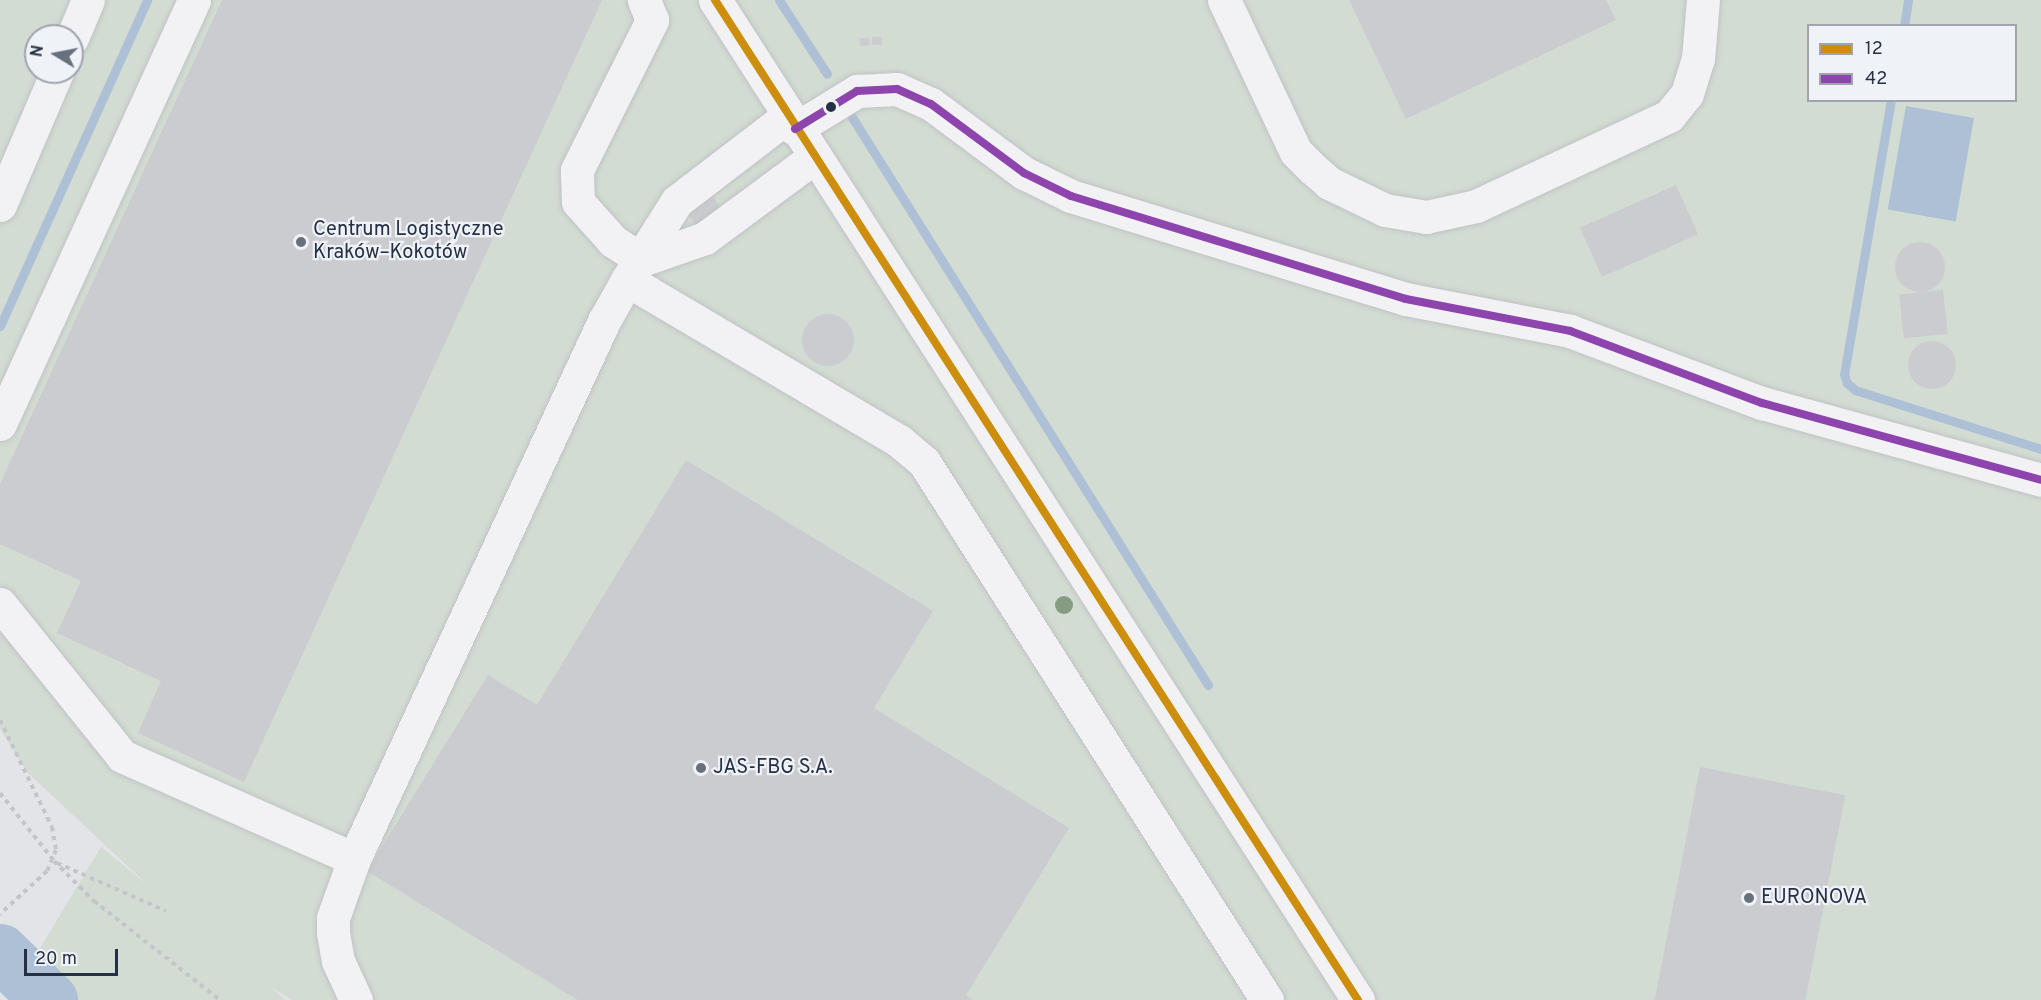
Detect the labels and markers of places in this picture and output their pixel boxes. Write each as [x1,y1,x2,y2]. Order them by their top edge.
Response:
unlabelled marker [825,101,837,113]
place label: Centrum Logistyczne Kraków–Kokotów [313,219,503,266]
marker: Centrum Logistyczne Kraków–Kokotów [294,235,308,249]
place label: JAS-FBG S.A. [713,756,833,780]
marker: JAS-FBG S.A. [694,761,708,775]
place label: EURONOVA [1761,886,1867,910]
marker: EURONOVA [1742,891,1756,905]

